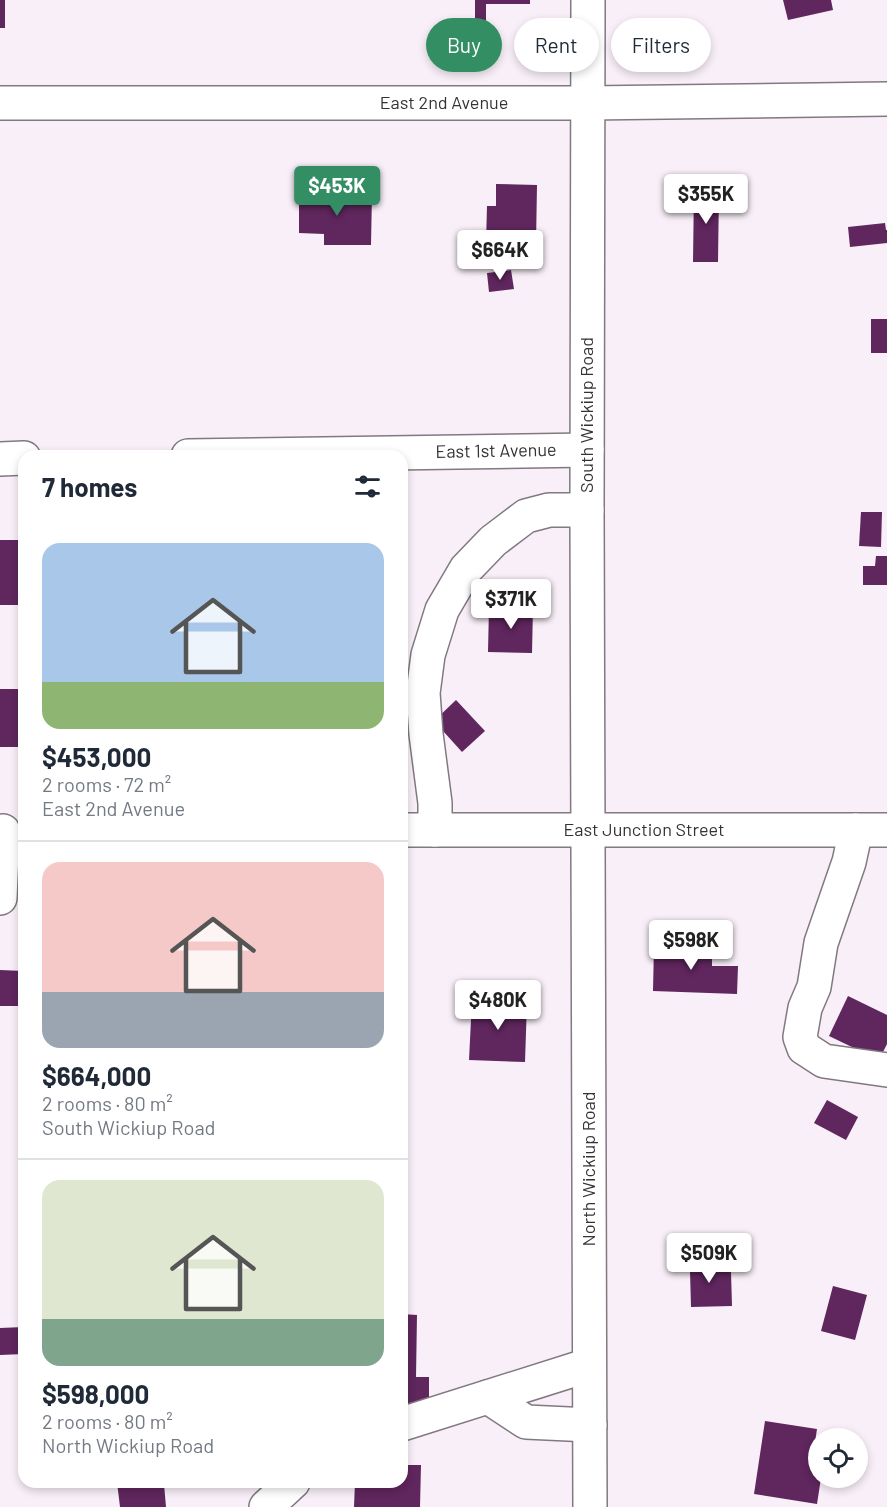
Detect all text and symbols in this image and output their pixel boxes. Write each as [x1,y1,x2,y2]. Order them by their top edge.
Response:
chip: Buy [426,18,502,72]
chip: Rent [514,18,599,72]
chip: Filters [611,18,711,72]
street label: East 2nd Avenue [380,91,508,113]
pin: $453K [295,166,379,217]
text: $453K [308,173,366,197]
pin: $355K [664,174,748,225]
text: $355K [678,181,734,205]
pin: $664K [458,230,542,281]
text: $664K [471,237,529,261]
street label: South Wickiup Road [575,337,597,493]
street label: East 1st Avenue [435,438,557,462]
icon: filters [351,470,384,503]
text: 7 homes [42,471,137,502]
pin: $371K [469,579,553,630]
icon: home [159,582,267,690]
text: $371K [485,586,537,610]
text: $453,000 [42,741,151,772]
text: 2 rooms · 72 m² [42,772,171,796]
text: East 2nd Avenue [42,796,185,820]
street label: East Junction Street [563,818,725,840]
icon: home [159,901,267,1009]
pin: $598K [649,920,733,971]
text: $598K [663,927,719,951]
pin: $480K [456,980,540,1031]
text: $480K [469,987,527,1011]
text: $664,000 [42,1060,151,1091]
text: 2 rooms · 80 m² [42,1091,173,1115]
street label: North Wickiup Road [577,1092,599,1246]
text: South Wickiup Road [42,1115,216,1139]
icon: home [159,1219,267,1327]
pin: $509K [667,1233,751,1284]
text: $509K [681,1240,737,1264]
text: $598,000 [42,1378,149,1409]
text: 2 rooms · 80 m² [42,1409,173,1433]
map controls [808,1428,868,1488]
button: locate [808,1428,868,1488]
text: North Wickiup Road [42,1433,214,1457]

